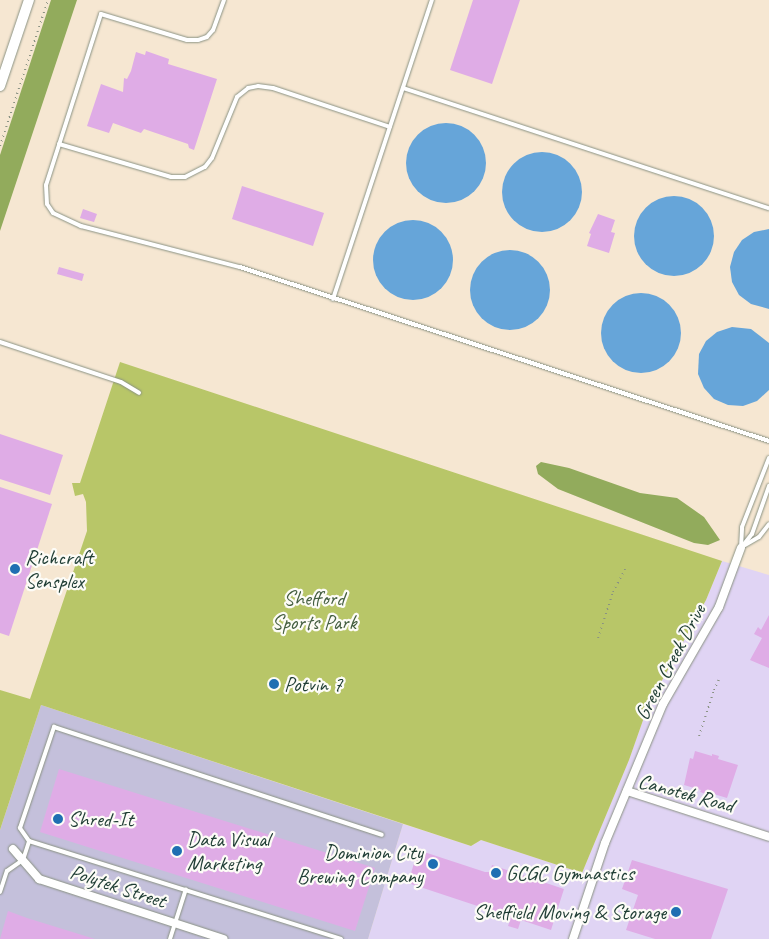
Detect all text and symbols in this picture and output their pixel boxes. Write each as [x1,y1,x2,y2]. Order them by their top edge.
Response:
place label: Richcraft Sensplex [25,544,93,594]
marker: Richcraft Sensplex [9,563,21,575]
park label: Shefford Sports Park [271,585,357,635]
street label: Green Creek Drive [629,600,711,724]
place label: Potvin 7 [284,671,342,697]
marker: Potvin 7 [268,678,280,690]
street label: Canotek Road [636,768,736,818]
place label: Shred-It [68,806,133,832]
marker: Shred-It [52,813,64,825]
place label: Data Visual Marketing [187,826,270,876]
place label: Dominion City Brewing Company [299,839,423,889]
marker: Data Visual Marketing [171,845,183,857]
marker: Dominion City Brewing Company [427,858,439,870]
street label: Polytek Street [67,859,169,913]
place label: GCGC Gymnastics [506,860,634,886]
marker: GCGC Gymnastics [490,867,502,879]
place label: Sheffield Moving & Storage [474,899,666,925]
marker: Sheffield Moving & Storage [670,906,682,918]

